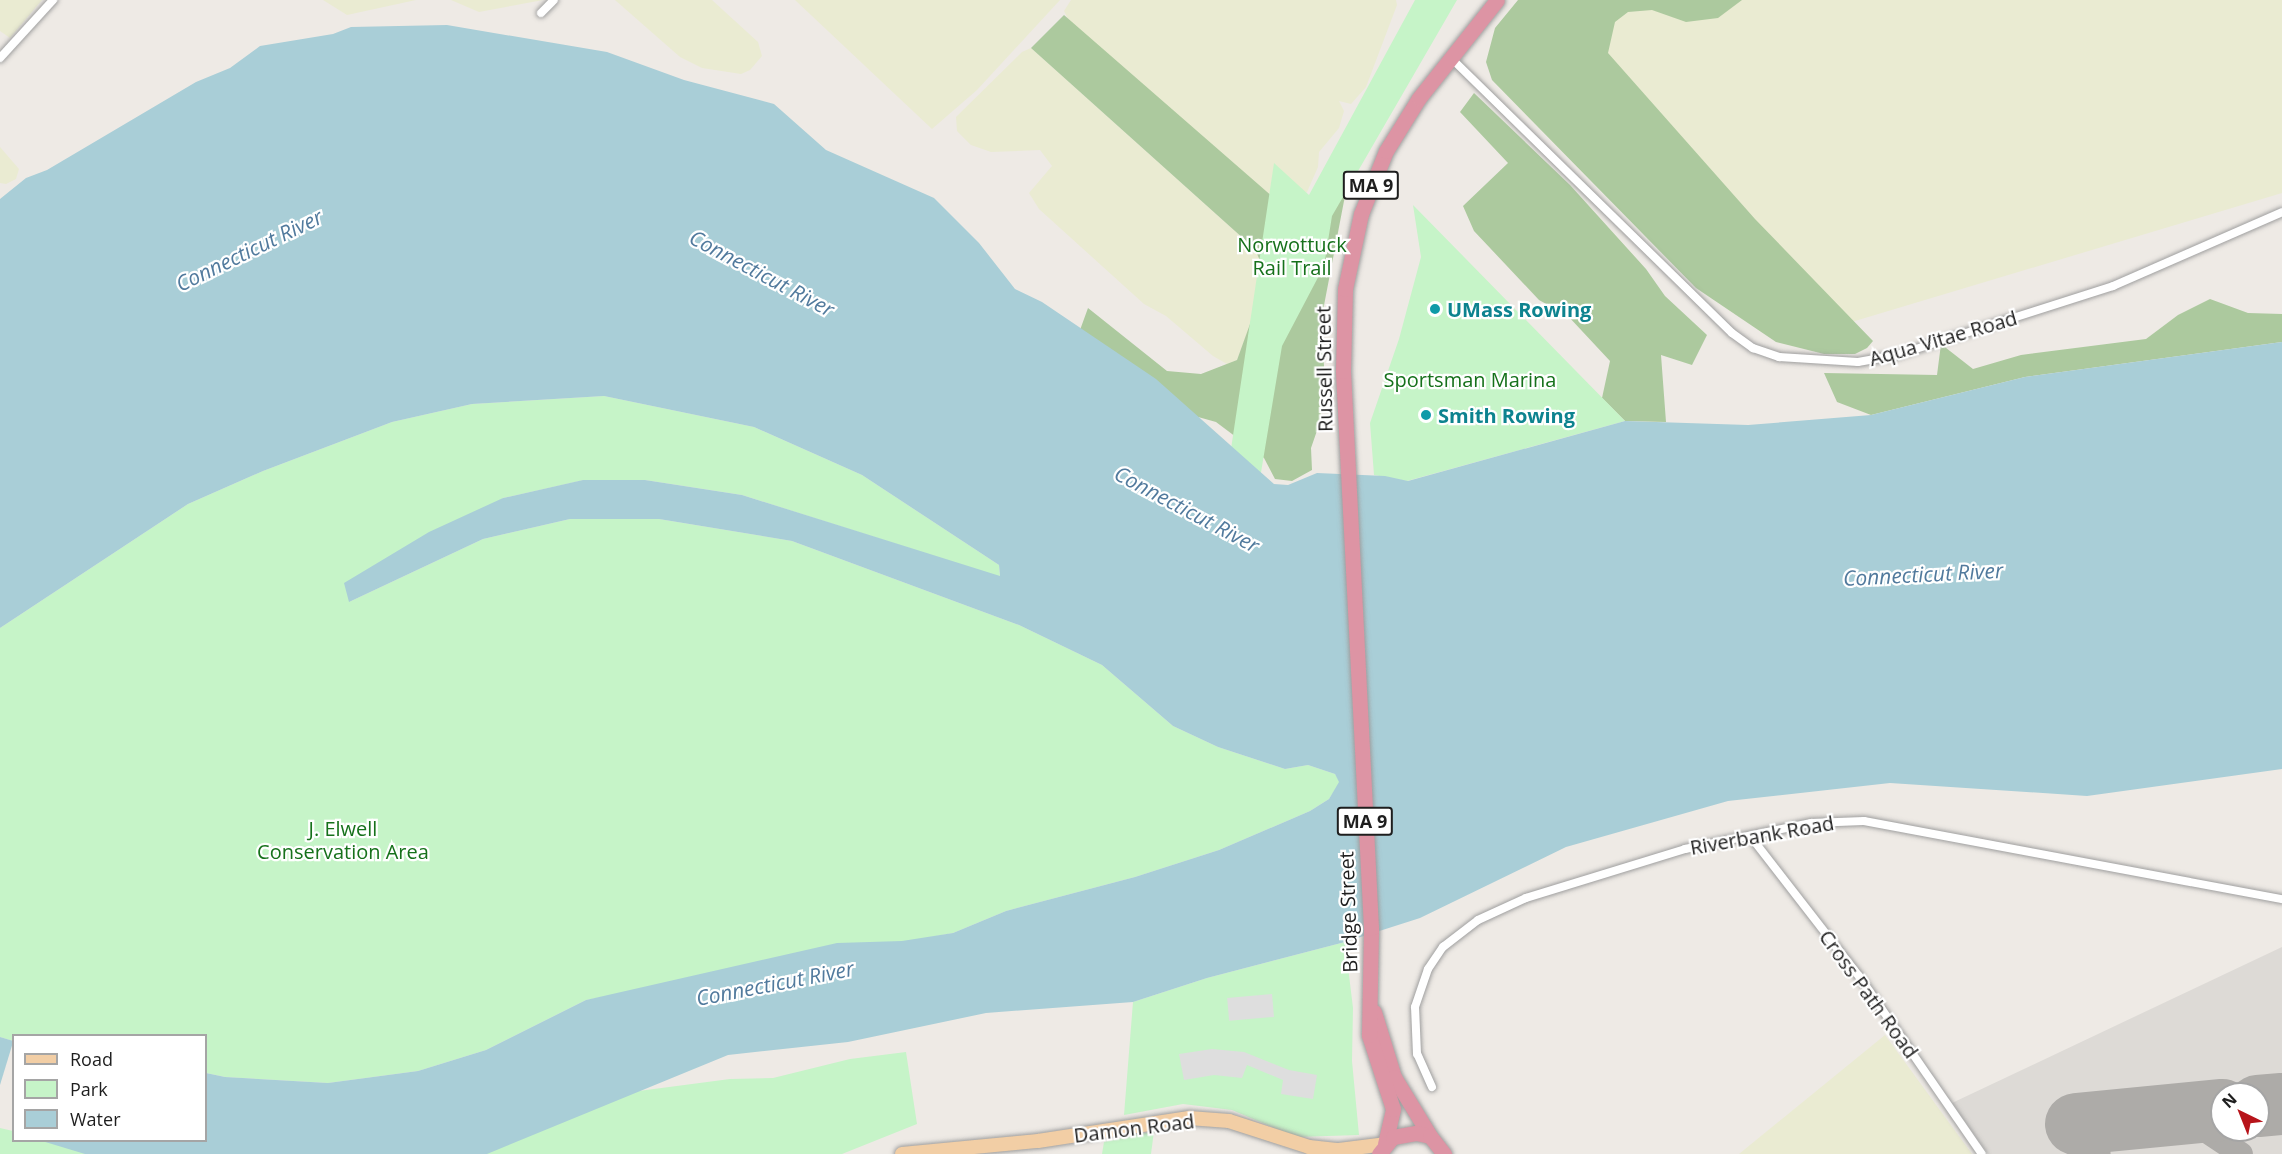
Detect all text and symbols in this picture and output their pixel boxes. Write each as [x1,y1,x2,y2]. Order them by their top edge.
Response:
road number: MA 9 [1342,170,1400,200]
water label: Connecticut River [171,204,327,296]
water label: Connecticut River [685,224,839,322]
park label: Norwottuck Rail Trail [1237,233,1347,280]
place label: UMass Rowing [1447,297,1591,321]
marker: UMass Rowing [1428,302,1442,316]
street label: Aqua Vitae Road [1866,305,2020,371]
street label: Russell Street [1311,306,1337,432]
park label: Sportsman Marina [1384,367,1556,391]
place label: Smith Rowing [1438,403,1575,427]
marker: Smith Rowing [1419,408,1433,422]
water label: Connecticut River [1110,460,1264,558]
water label: Connecticut River [1842,557,2004,591]
road number: MA 9 [1336,806,1394,836]
street label: Riverbank Road [1688,811,1836,859]
park label: J. Elwell Conservation Area [257,817,429,864]
street label: Bridge Street [1334,851,1362,973]
street label: Cross Path Road [1814,925,1924,1063]
water label: Connecticut River [694,955,856,1011]
legend [12,1034,207,1142]
text: Road [70,1047,113,1071]
text: Park [70,1077,108,1101]
north arrow [2210,1082,2270,1142]
text: N [2217,1088,2241,1113]
text: Water [70,1107,121,1131]
street label: Damon Road [1072,1109,1196,1147]

